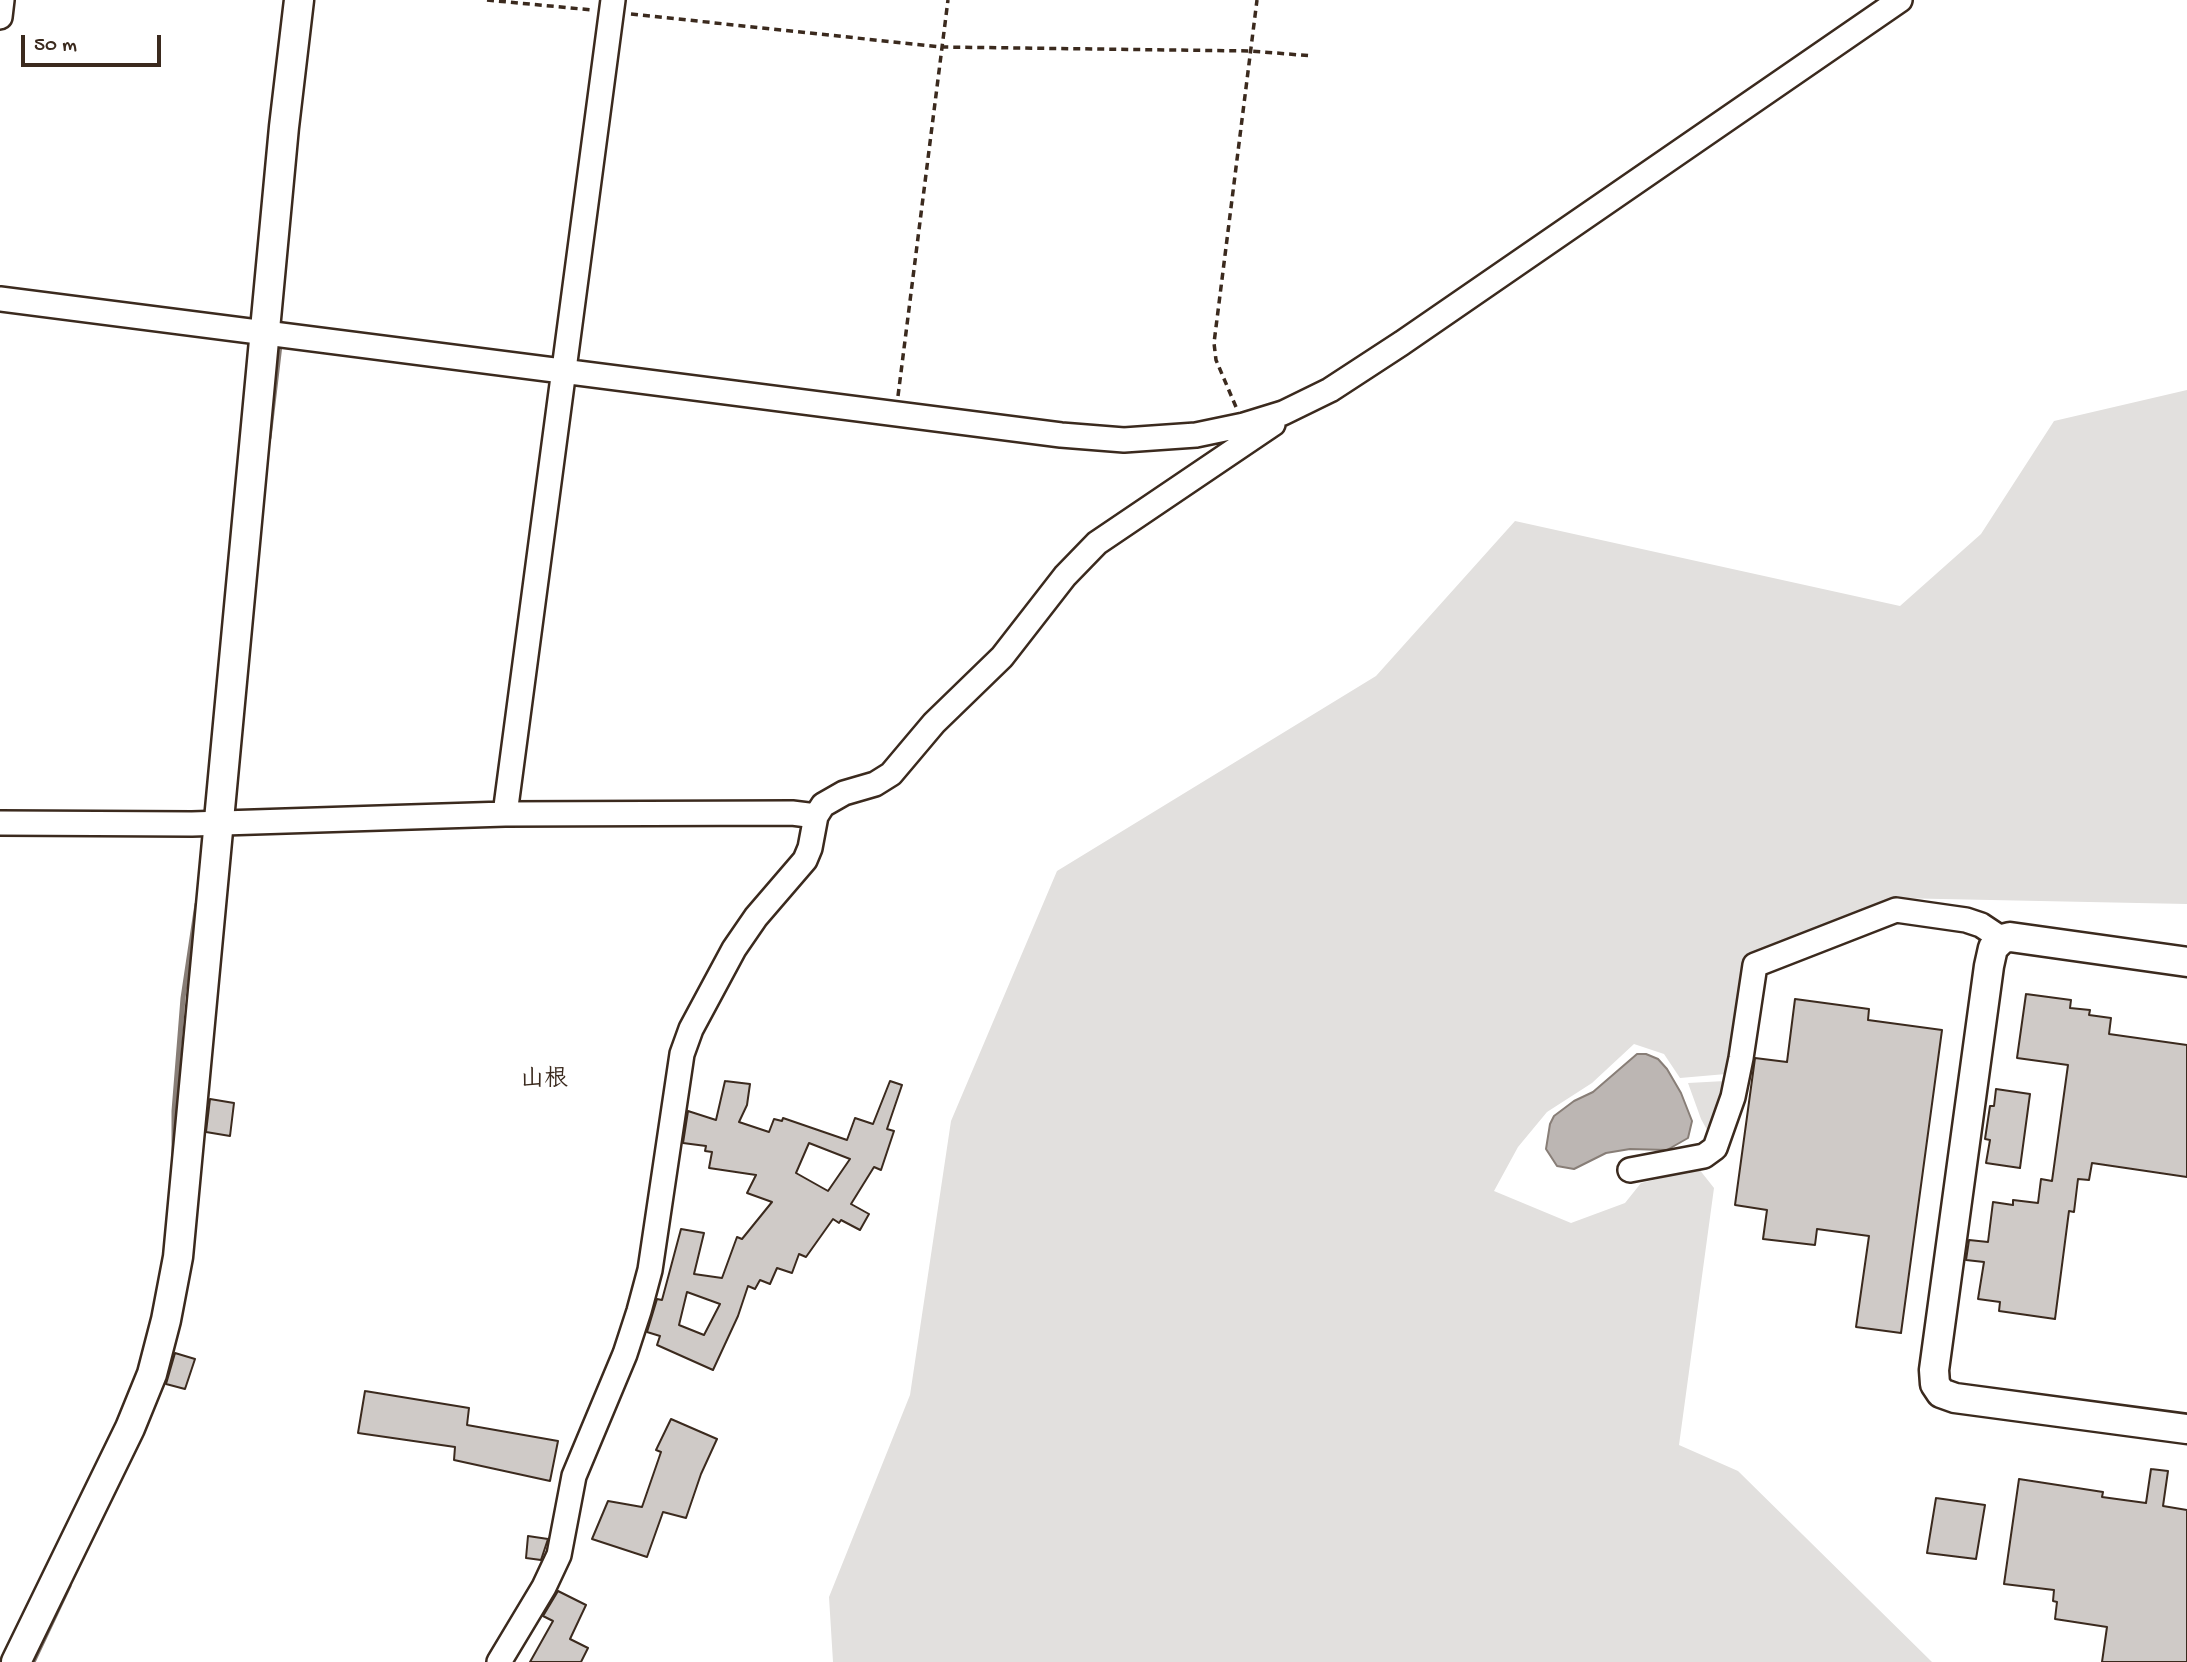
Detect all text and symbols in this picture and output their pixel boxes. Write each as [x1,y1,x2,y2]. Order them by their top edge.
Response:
scale bar [24,21,164,65]
text: 50 m [34,34,77,59]
district label: 山根 [520,1067,568,1095]

